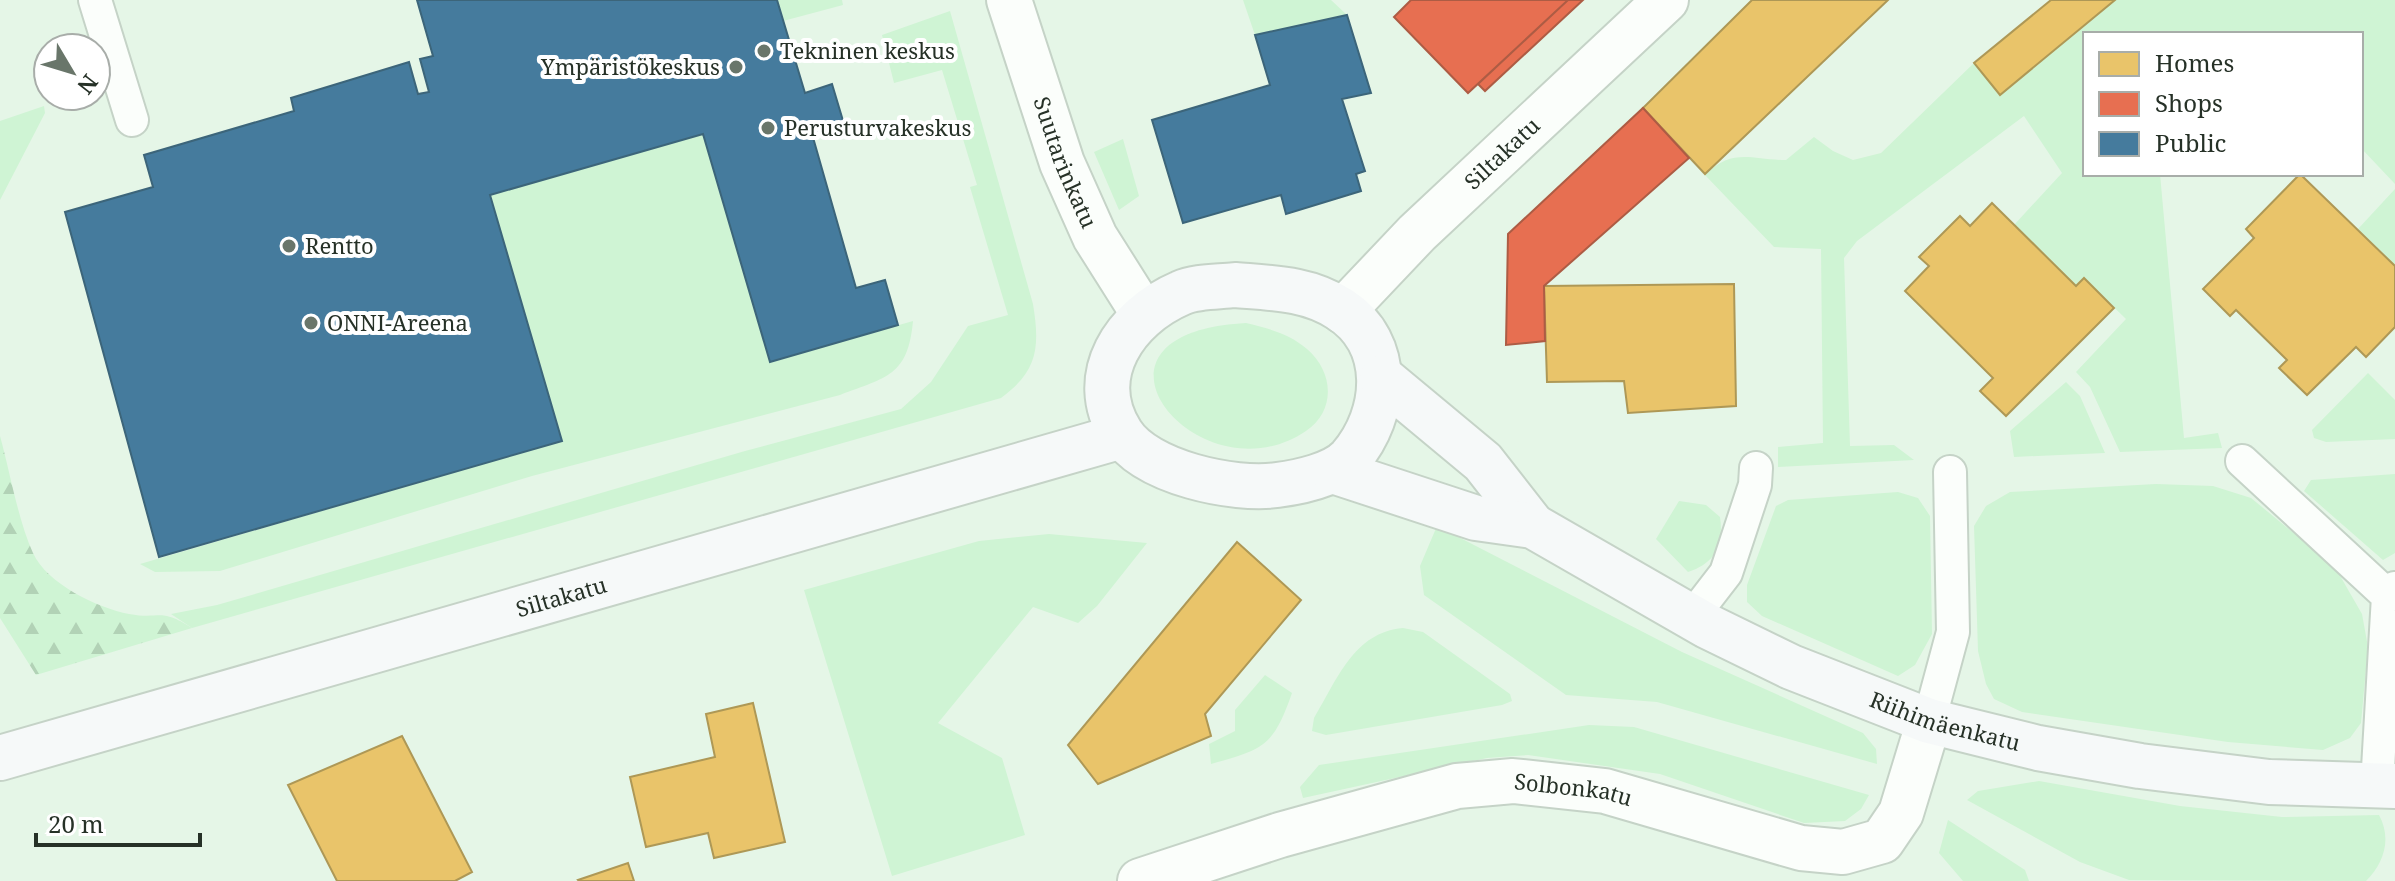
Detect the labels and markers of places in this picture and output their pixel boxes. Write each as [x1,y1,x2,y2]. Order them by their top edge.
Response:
place label: Tekninen keskus [780,35,955,65]
marker: Tekninen keskus [755,42,773,60]
place label: Ympäristökeskus [540,51,720,81]
marker: Ympäristökeskus [727,58,745,76]
place label: Perusturvakeskus [784,112,971,142]
marker: Perusturvakeskus [759,119,777,137]
place label: Rentto [305,230,374,260]
marker: Rentto [280,237,298,255]
place label: ONNI-Areena [327,307,468,337]
marker: ONNI-Areena [302,314,320,332]

